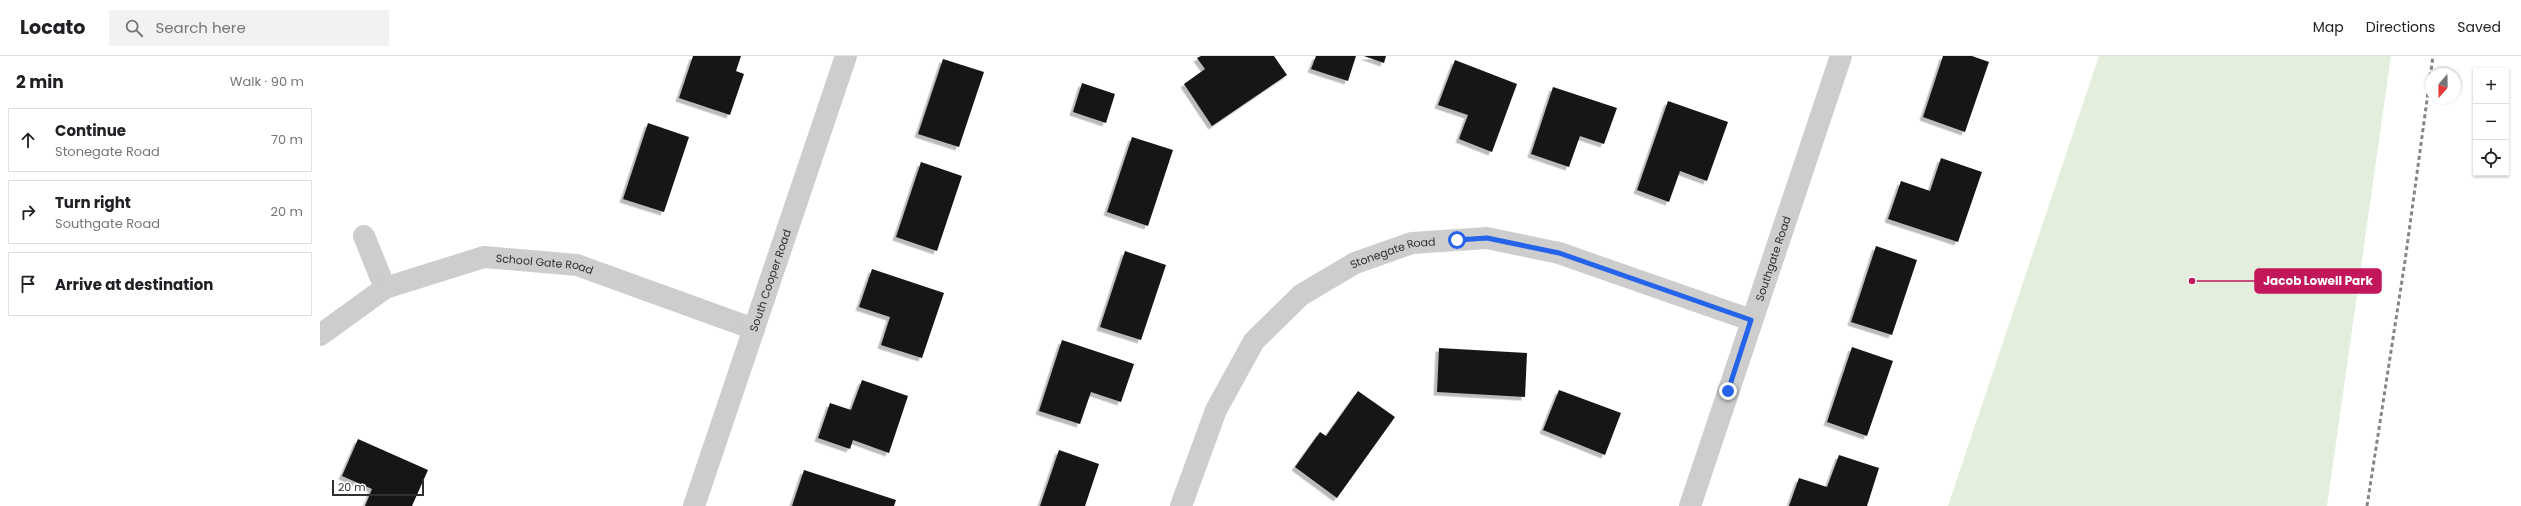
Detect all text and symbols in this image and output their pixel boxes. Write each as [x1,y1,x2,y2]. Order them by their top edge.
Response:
search box [109,10,389,46]
text: Locato [20,14,85,41]
icon: search [123,17,145,39]
text: Search here [155,17,246,38]
text: Map [2313,17,2344,37]
text: Directions [2366,17,2435,37]
text: Saved [2457,17,2501,37]
north arrow [2425,68,2461,104]
map controls [2473,68,2509,176]
button: + [2473,68,2509,104]
text: 2 min [16,70,64,94]
text: Walk · 90 m [230,72,304,91]
button: − [2473,104,2509,140]
text: Continue [55,120,126,141]
icon: ahead [17,129,39,151]
text: 70 m [271,130,303,149]
button: locate [2473,140,2509,176]
text: Stonegate Road [55,142,160,161]
text: Turn right [55,192,131,213]
icon: right [17,201,39,223]
text: 20 m [270,202,303,221]
text: Southgate Road [55,214,160,233]
street label: Southgate Road [1751,214,1795,303]
street label: South Cooper Road [745,227,795,334]
route start [1448,231,1466,249]
street label: Stonegate Road [1347,233,1436,272]
street label: School Gate Road [495,250,596,278]
callout: Jacob Lowell Park [2255,269,2381,293]
text: Jacob Lowell Park [2263,272,2373,289]
icon: arrive [17,273,39,295]
text: Arrive at destination [55,274,213,295]
route end [1719,382,1737,400]
scale bar [332,478,424,497]
text: 20 m [338,479,366,495]

